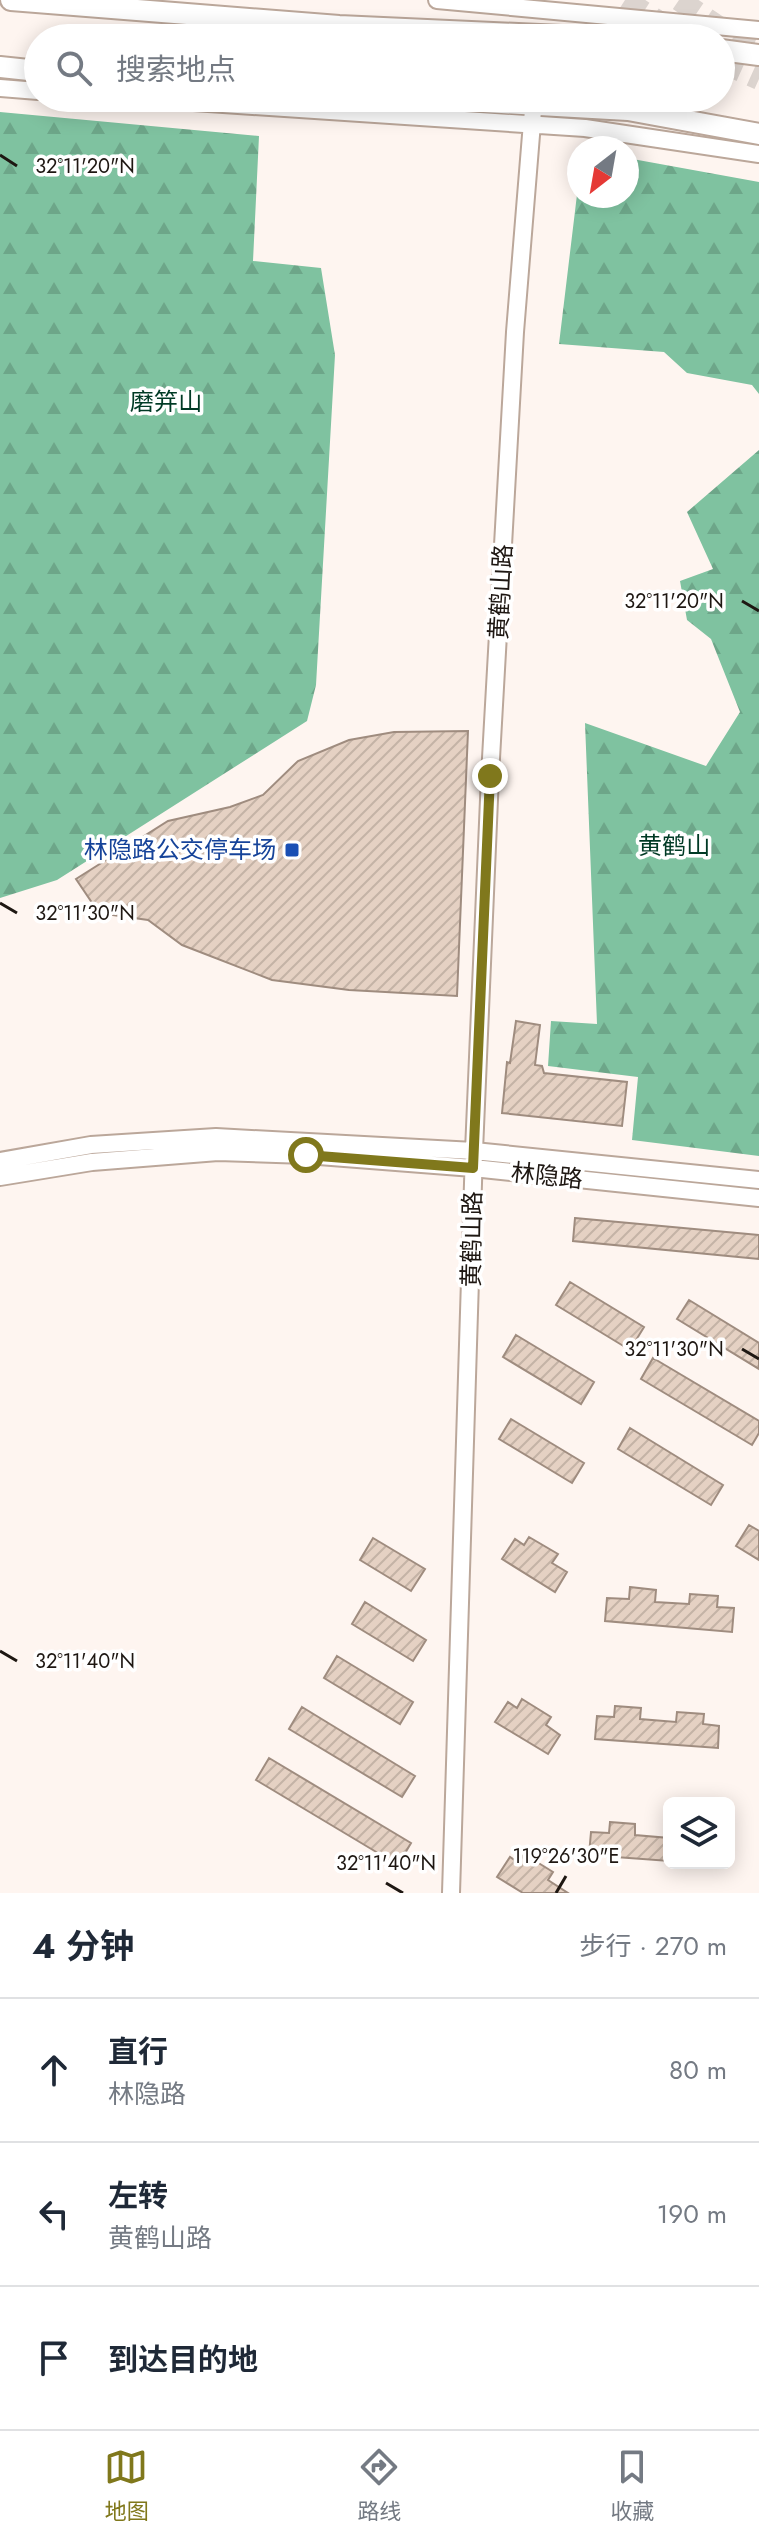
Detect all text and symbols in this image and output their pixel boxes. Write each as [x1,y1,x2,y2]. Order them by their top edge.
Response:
search box [24,24,735,112]
icon: search [52,46,96,90]
text: 搜索地点 [116,48,236,91]
north arrow [567,136,639,208]
text: 32°11'20"N [35,152,135,181]
park label: 磨笄山 [130,384,202,419]
street label: 黄鹤山路 [481,543,520,641]
text: 32°11'20"N [624,587,724,616]
route end [472,758,508,794]
park label: 黄鹤山 [638,828,710,863]
place label: 林隐路公交停车场 [84,832,276,867]
marker: 林隐路公交停车场 [283,841,301,859]
text: 32°11'30"N [35,899,135,928]
route start [288,1137,324,1173]
street label: 林隐路 [509,1154,585,1197]
street label: 黄鹤山路 [453,1191,490,1287]
text: 32°11'30"N [624,1335,724,1364]
text: 32°11'40"N [35,1647,135,1676]
map controls [663,1797,735,1869]
button: layers [663,1797,735,1869]
text: 119°26'30"E [513,1842,619,1871]
text: 32°11'40"N [336,1849,436,1878]
text: 4 分钟 [32,1922,134,1971]
text: 步行 · 270 m [579,1927,727,1965]
text: 直行 [108,2030,168,2073]
icon: ahead [32,2048,76,2092]
text: 80 m [669,2051,727,2089]
text: 林隐路 [108,2075,186,2113]
text: 左转 [108,2174,168,2217]
icon: left [32,2192,76,2236]
text: 190 m [657,2195,727,2233]
text: 黄鹤山路 [108,2219,212,2257]
icon: arrive [32,2336,76,2380]
text: 到达目的地 [108,2338,258,2381]
tab: 地图 [104,2445,149,2527]
tab: 路线 [357,2445,402,2527]
tab: 收藏 [610,2445,655,2527]

